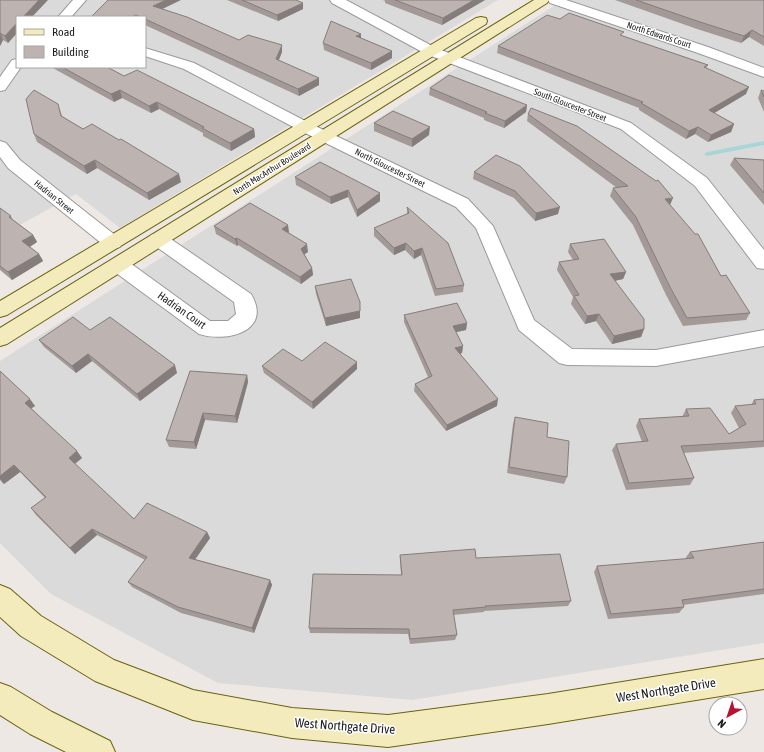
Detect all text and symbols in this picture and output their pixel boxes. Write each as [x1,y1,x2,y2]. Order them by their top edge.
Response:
legend [16,16,146,68]
street label: North Edwards Court [626,20,693,50]
text: Road [52,25,75,39]
text: Building [52,45,90,59]
street label: South Gloucester Street [532,87,608,124]
street label: North MacArthur Boulevard [231,141,313,197]
street label: North Gloucester Street [353,147,427,189]
street label: Hadrian Street [32,178,76,216]
street label: Hadrian Court [156,289,208,331]
street label: West Northgate Drive [615,675,717,705]
north arrow [708,696,748,736]
street label: West Northgate Drive [294,715,396,737]
text: N [715,717,728,730]

